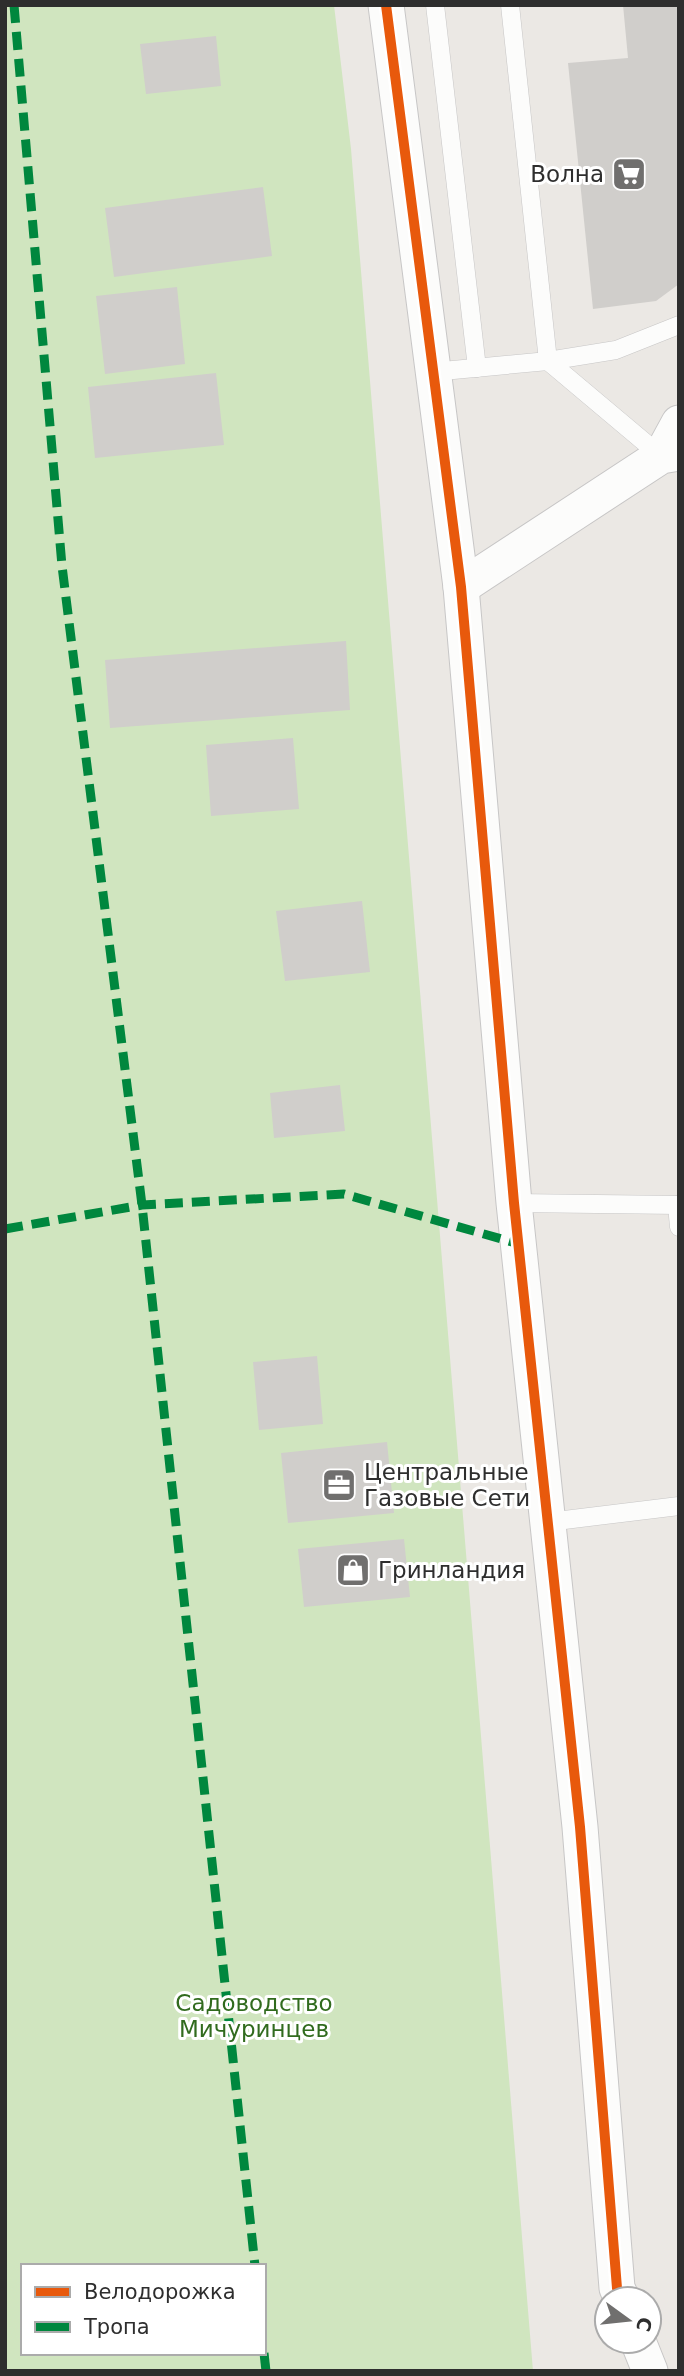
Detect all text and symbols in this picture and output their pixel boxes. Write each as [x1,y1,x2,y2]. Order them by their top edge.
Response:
supermarket icon: Волна [610,155,648,193]
place label: Волна [530,161,604,187]
place label: Центральные Газовые Сети [364,1459,530,1511]
office icon: Центральные Газовые Сети [320,1466,358,1504]
shop icon: Гринландия [334,1551,372,1589]
place label: Гринландия [378,1557,525,1583]
park label: Садоводство Мичуринцев [175,1990,333,2042]
legend [21,2264,266,2355]
text: Велодорожка [84,2280,236,2304]
north arrow [593,2285,663,2355]
text: Тропа [83,2315,150,2339]
text: С [632,2315,657,2334]

